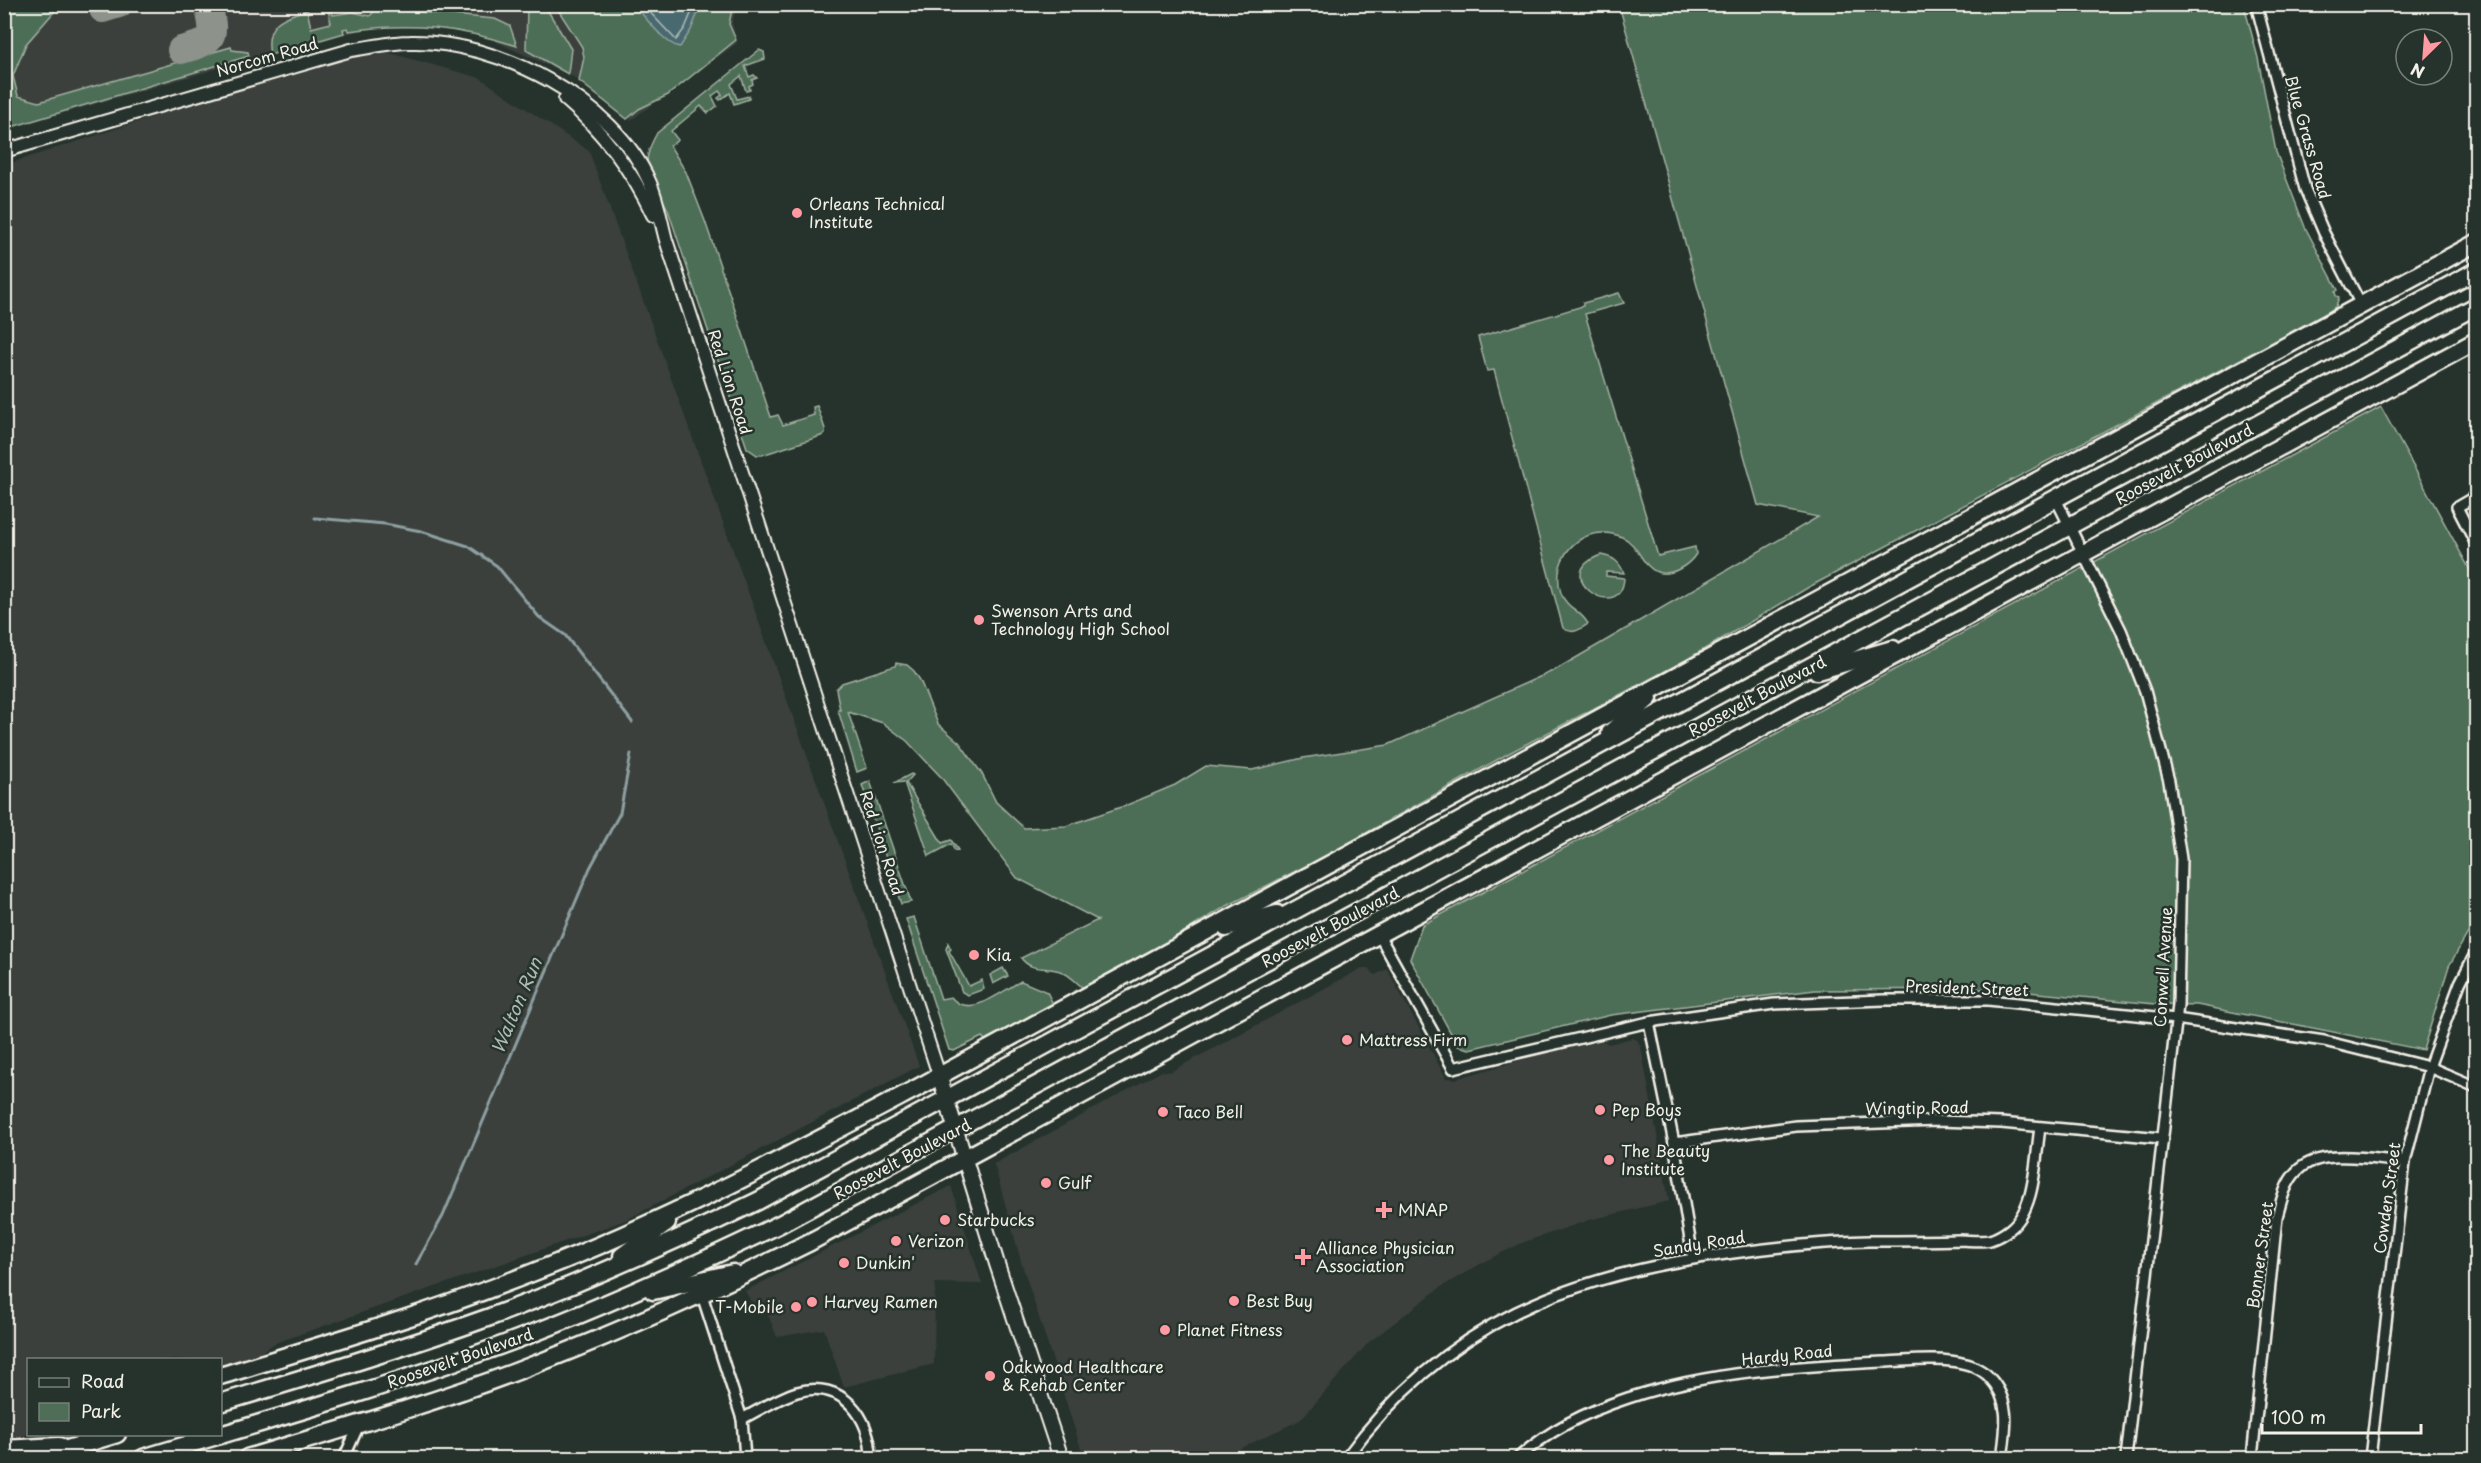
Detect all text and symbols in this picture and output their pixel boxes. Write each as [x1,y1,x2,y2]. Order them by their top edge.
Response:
north arrow [2394,27,2454,87]
street label: Norcom Road [213,30,321,82]
text: N [2406,58,2428,85]
street label: Blue Grass Road [2280,72,2338,202]
place label: Orleans Technical Institute [809,191,945,233]
marker: Orleans Technical Institute [790,206,804,220]
street label: Red Lion Road [703,326,759,437]
street label: Roosevelt Boulevard [2110,416,2257,510]
place label: Swenson Arts and Technology High School [991,598,1170,640]
marker: Swenson Arts and Technology High School [972,613,986,627]
street label: Roosevelt Boulevard [1683,648,1830,742]
street label: Red Lion Road [855,787,911,898]
street label: Roosevelt Boulevard [1256,879,1403,973]
street label: Conwell Avenue [2147,906,2177,1028]
place label: Kia [986,942,1011,966]
marker: Kia [967,948,981,962]
water label: Walton Run [483,952,548,1058]
street label: President Street [1905,973,2030,1001]
place label: Mattress Firm [1359,1027,1467,1051]
marker: Mattress Firm [1340,1033,1354,1047]
street label: Wingtip Road [1865,1094,1969,1120]
place label: Pep Boys [1612,1097,1681,1121]
place label: Taco Bell [1175,1099,1243,1123]
marker: Pep Boys [1593,1103,1607,1117]
marker: Taco Bell [1156,1105,1170,1119]
street label: Roosevelt Boulevard [828,1111,975,1205]
place label: The Beauty Institute [1621,1138,1710,1180]
street label: Cowden Street [2366,1140,2406,1255]
marker: The Beauty Institute [1602,1153,1616,1167]
place label: Gulf [1058,1170,1092,1194]
marker: Gulf [1039,1176,1053,1190]
place label: MNAP [1398,1197,1448,1221]
street label: Bonner Street [2240,1199,2278,1310]
marker: MNAP [1375,1201,1393,1219]
place label: Starbucks [957,1207,1035,1231]
marker: Starbucks [938,1213,952,1227]
street label: Sandy Road [1651,1224,1747,1262]
place label: Verizon [908,1228,964,1252]
marker: Verizon [889,1234,903,1248]
place label: Alliance Physician Association [1316,1235,1455,1277]
marker: Alliance Physician Association [1294,1248,1312,1266]
place label: Dunkin' [856,1250,915,1274]
marker: Dunkin' [837,1256,851,1270]
place label: Best Buy [1246,1288,1313,1312]
place label: Harvey Ramen [824,1289,938,1313]
place label: T-Mobile [715,1294,784,1318]
marker: Best Buy [1227,1294,1241,1308]
marker: Harvey Ramen [805,1295,819,1309]
marker: T-Mobile [789,1300,803,1314]
place label: Planet Fitness [1177,1317,1283,1341]
street label: Roosevelt Boulevard [383,1321,536,1393]
marker: Planet Fitness [1158,1323,1172,1337]
street label: Hardy Road [1740,1337,1834,1371]
place label: Oakwood Healthcare & Rehab Center [1002,1354,1164,1396]
legend [27,1358,222,1436]
text: Road [81,1367,125,1394]
marker: Oakwood Healthcare & Rehab Center [983,1369,997,1383]
text: Park [81,1397,121,1424]
scale bar [2262,1397,2421,1435]
text: 100 m [2271,1403,2326,1430]

